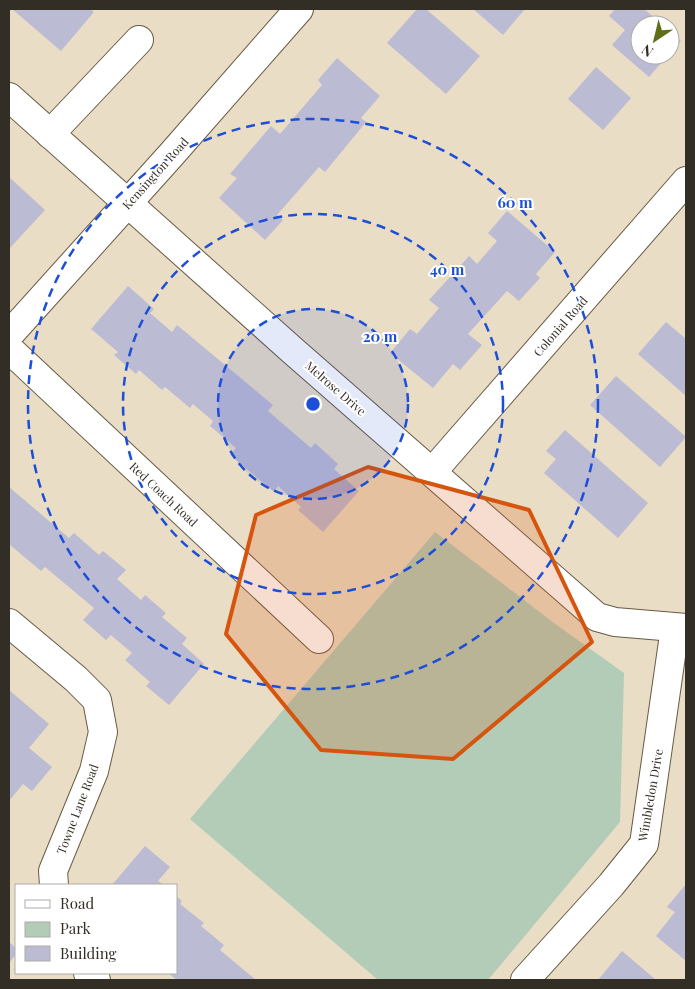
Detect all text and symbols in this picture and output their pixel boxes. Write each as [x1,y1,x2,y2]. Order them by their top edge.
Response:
north arrow [630,15,680,65]
text: N [638,40,657,62]
street label: Kensington Road [118,134,192,212]
text: 60 m [497,192,533,212]
text: 40 m [430,259,465,279]
street label: Colonial Road [529,292,591,360]
text: 20 m [363,326,398,346]
street label: Melrose Drive [302,357,370,419]
centre of rings [304,395,322,413]
street label: Red Coach Road [126,458,202,530]
street label: Wimbledon Drive [634,747,666,844]
street label: Towne Lane Road [52,762,102,856]
legend [15,884,178,974]
text: Road [60,893,94,913]
text: Park [60,918,92,938]
text: Building [60,943,117,963]

